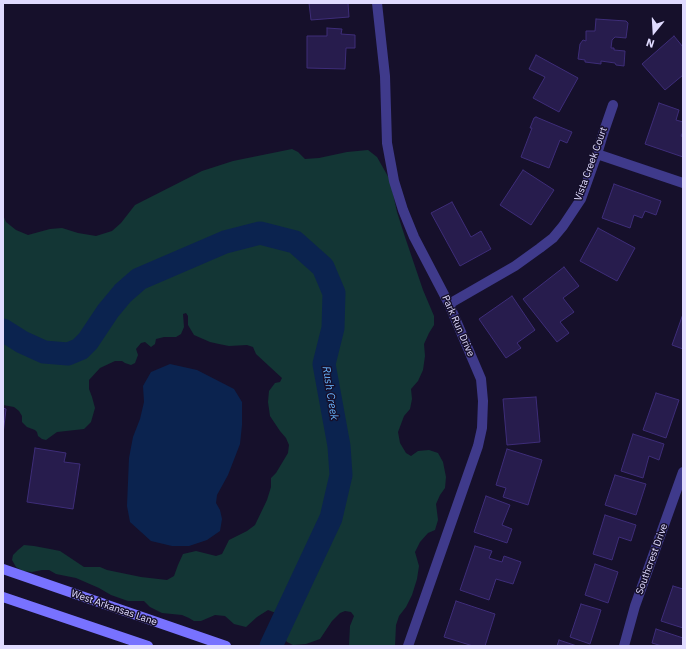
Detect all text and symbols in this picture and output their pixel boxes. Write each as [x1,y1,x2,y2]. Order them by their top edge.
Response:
north arrow [634,12,674,52]
text: N [644,36,656,51]
street label: Vista Creek Court [572,125,610,203]
street label: Park Run Drive [439,293,477,359]
water label: Rush Creek [319,365,341,421]
street label: Southcrest Drive [634,522,670,596]
street label: West Arkansas Lane [69,588,159,628]

